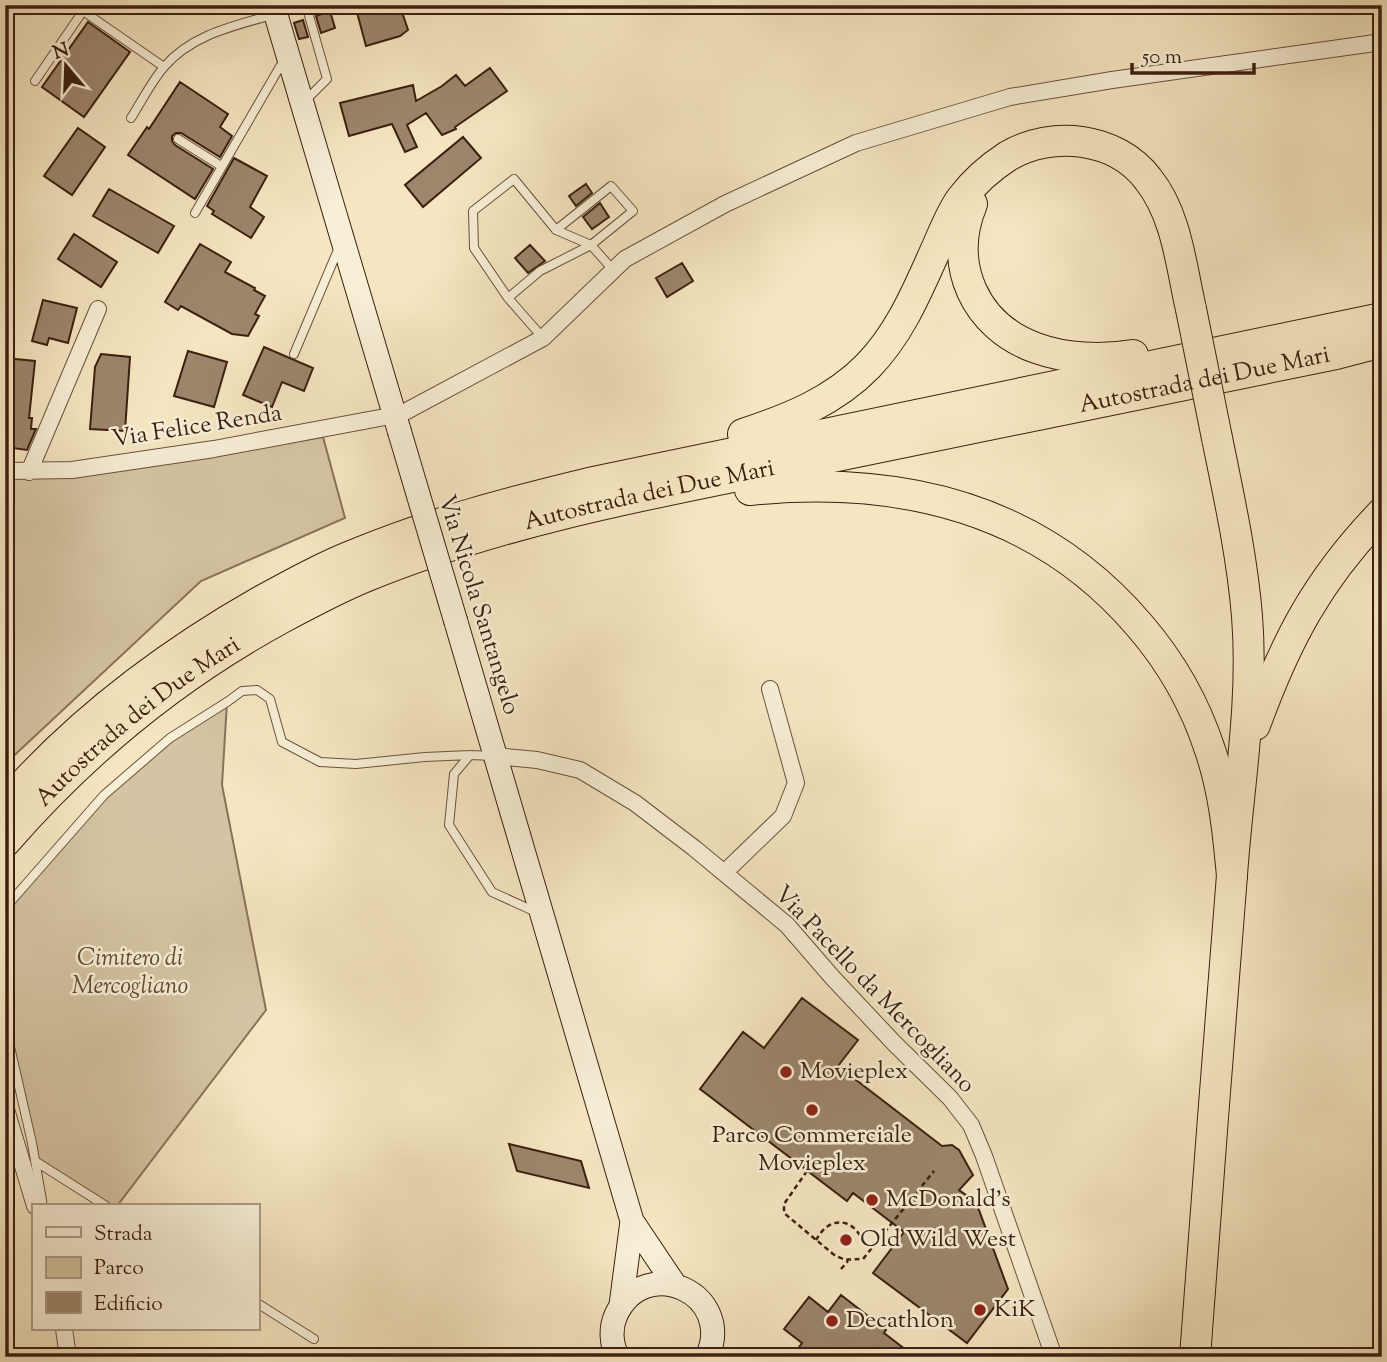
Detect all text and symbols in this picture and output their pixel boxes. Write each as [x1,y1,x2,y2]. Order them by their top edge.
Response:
north arrow [32,32,102,102]
scale bar [1132,32,1254,76]
text: N [50,37,73,68]
text: 50 m [1141,43,1182,73]
street label: Autostrada dei Due Mari [1076,339,1333,423]
street label: Via Felice Renda [110,397,284,457]
street label: Autostrada dei Due Mari [521,452,778,540]
street label: Via Nicola Santangelo [428,491,528,719]
street label: Autostrada dei Due Mari [28,629,247,815]
street label: Via Pacello da Mercogliano [766,879,982,1101]
park label: Cimitero di Mercogliano [72,942,188,1004]
place label: Movieplex [800,1055,908,1089]
marker: Movieplex [778,1064,794,1080]
marker: Parco Commerciale Movieplex [804,1102,820,1118]
place label: Parco Commerciale Movieplex [712,1119,912,1181]
place label: McDonald's [886,1183,1011,1217]
marker: McDonald's [864,1192,880,1208]
legend [32,1204,259,1330]
text: Strada [94,1220,153,1250]
place label: Old Wild West [860,1223,1016,1257]
marker: Old Wild West [838,1232,854,1248]
text: Parco [94,1254,144,1284]
text: Edificio [94,1290,163,1320]
place label: KiK [994,1293,1036,1327]
marker: KiK [972,1302,988,1318]
place label: Decathlon [846,1304,954,1338]
marker: Decathlon [824,1313,840,1329]

